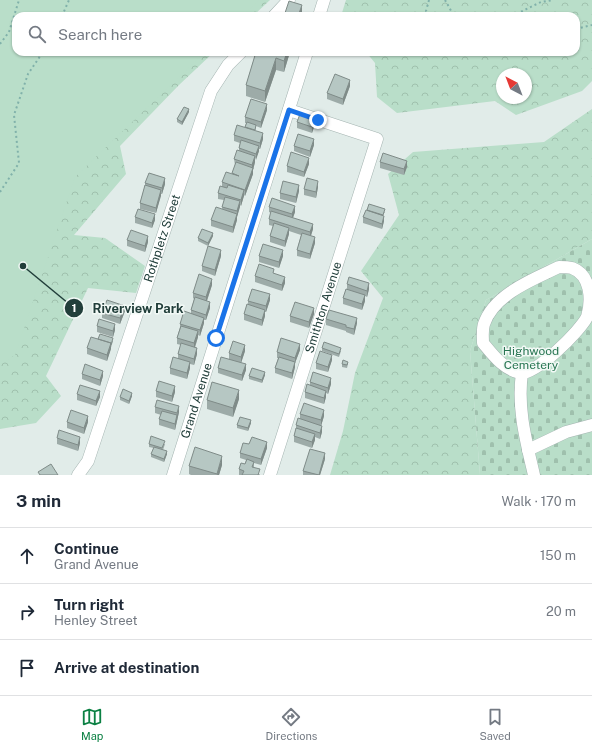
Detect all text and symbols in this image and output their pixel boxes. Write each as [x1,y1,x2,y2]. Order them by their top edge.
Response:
search box [12,12,580,56]
icon: search [26,23,48,45]
text: Search here [58,26,142,43]
north arrow [496,68,532,104]
route end [309,111,327,129]
street label: Rothpletz Street [141,192,183,284]
street label: Smithton Avenue [302,260,345,355]
callout: Riverview Park [64,296,192,321]
text: 1 [71,301,77,315]
text: Riverview Park [92,301,184,316]
route start [207,329,225,347]
park label: Highwood Cemetery [503,344,559,372]
street label: Grand Avenue [178,361,215,440]
text: 3 min [16,491,61,511]
text: Walk · 170 m [501,494,576,509]
text: Continue [54,540,119,557]
icon: ahead [16,545,38,567]
text: 150 m [540,548,576,563]
text: Grand Avenue [54,557,139,572]
text: Turn right [54,596,124,613]
icon: right [16,601,38,623]
text: 20 m [546,604,576,619]
text: Henley Street [54,613,138,628]
icon: arrive [16,657,38,679]
text: Arrive at destination [54,659,199,676]
tab: Map [81,706,103,742]
tab: Directions [266,706,317,742]
tab: Saved [479,706,511,742]

